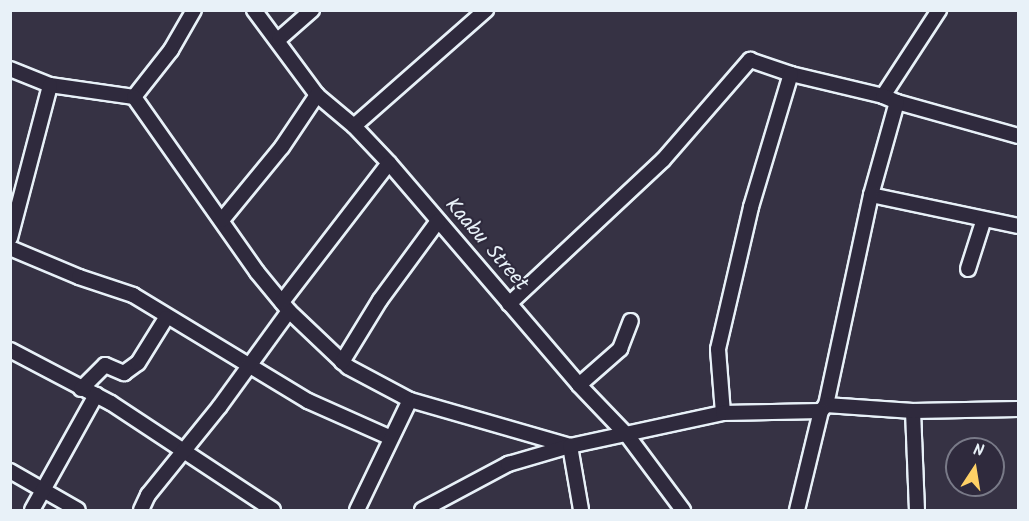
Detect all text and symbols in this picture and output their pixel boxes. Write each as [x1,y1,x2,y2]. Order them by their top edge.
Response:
street label: Kaabu Street [439,193,533,297]
north arrow [945,437,1005,497]
text: N [971,438,986,464]

